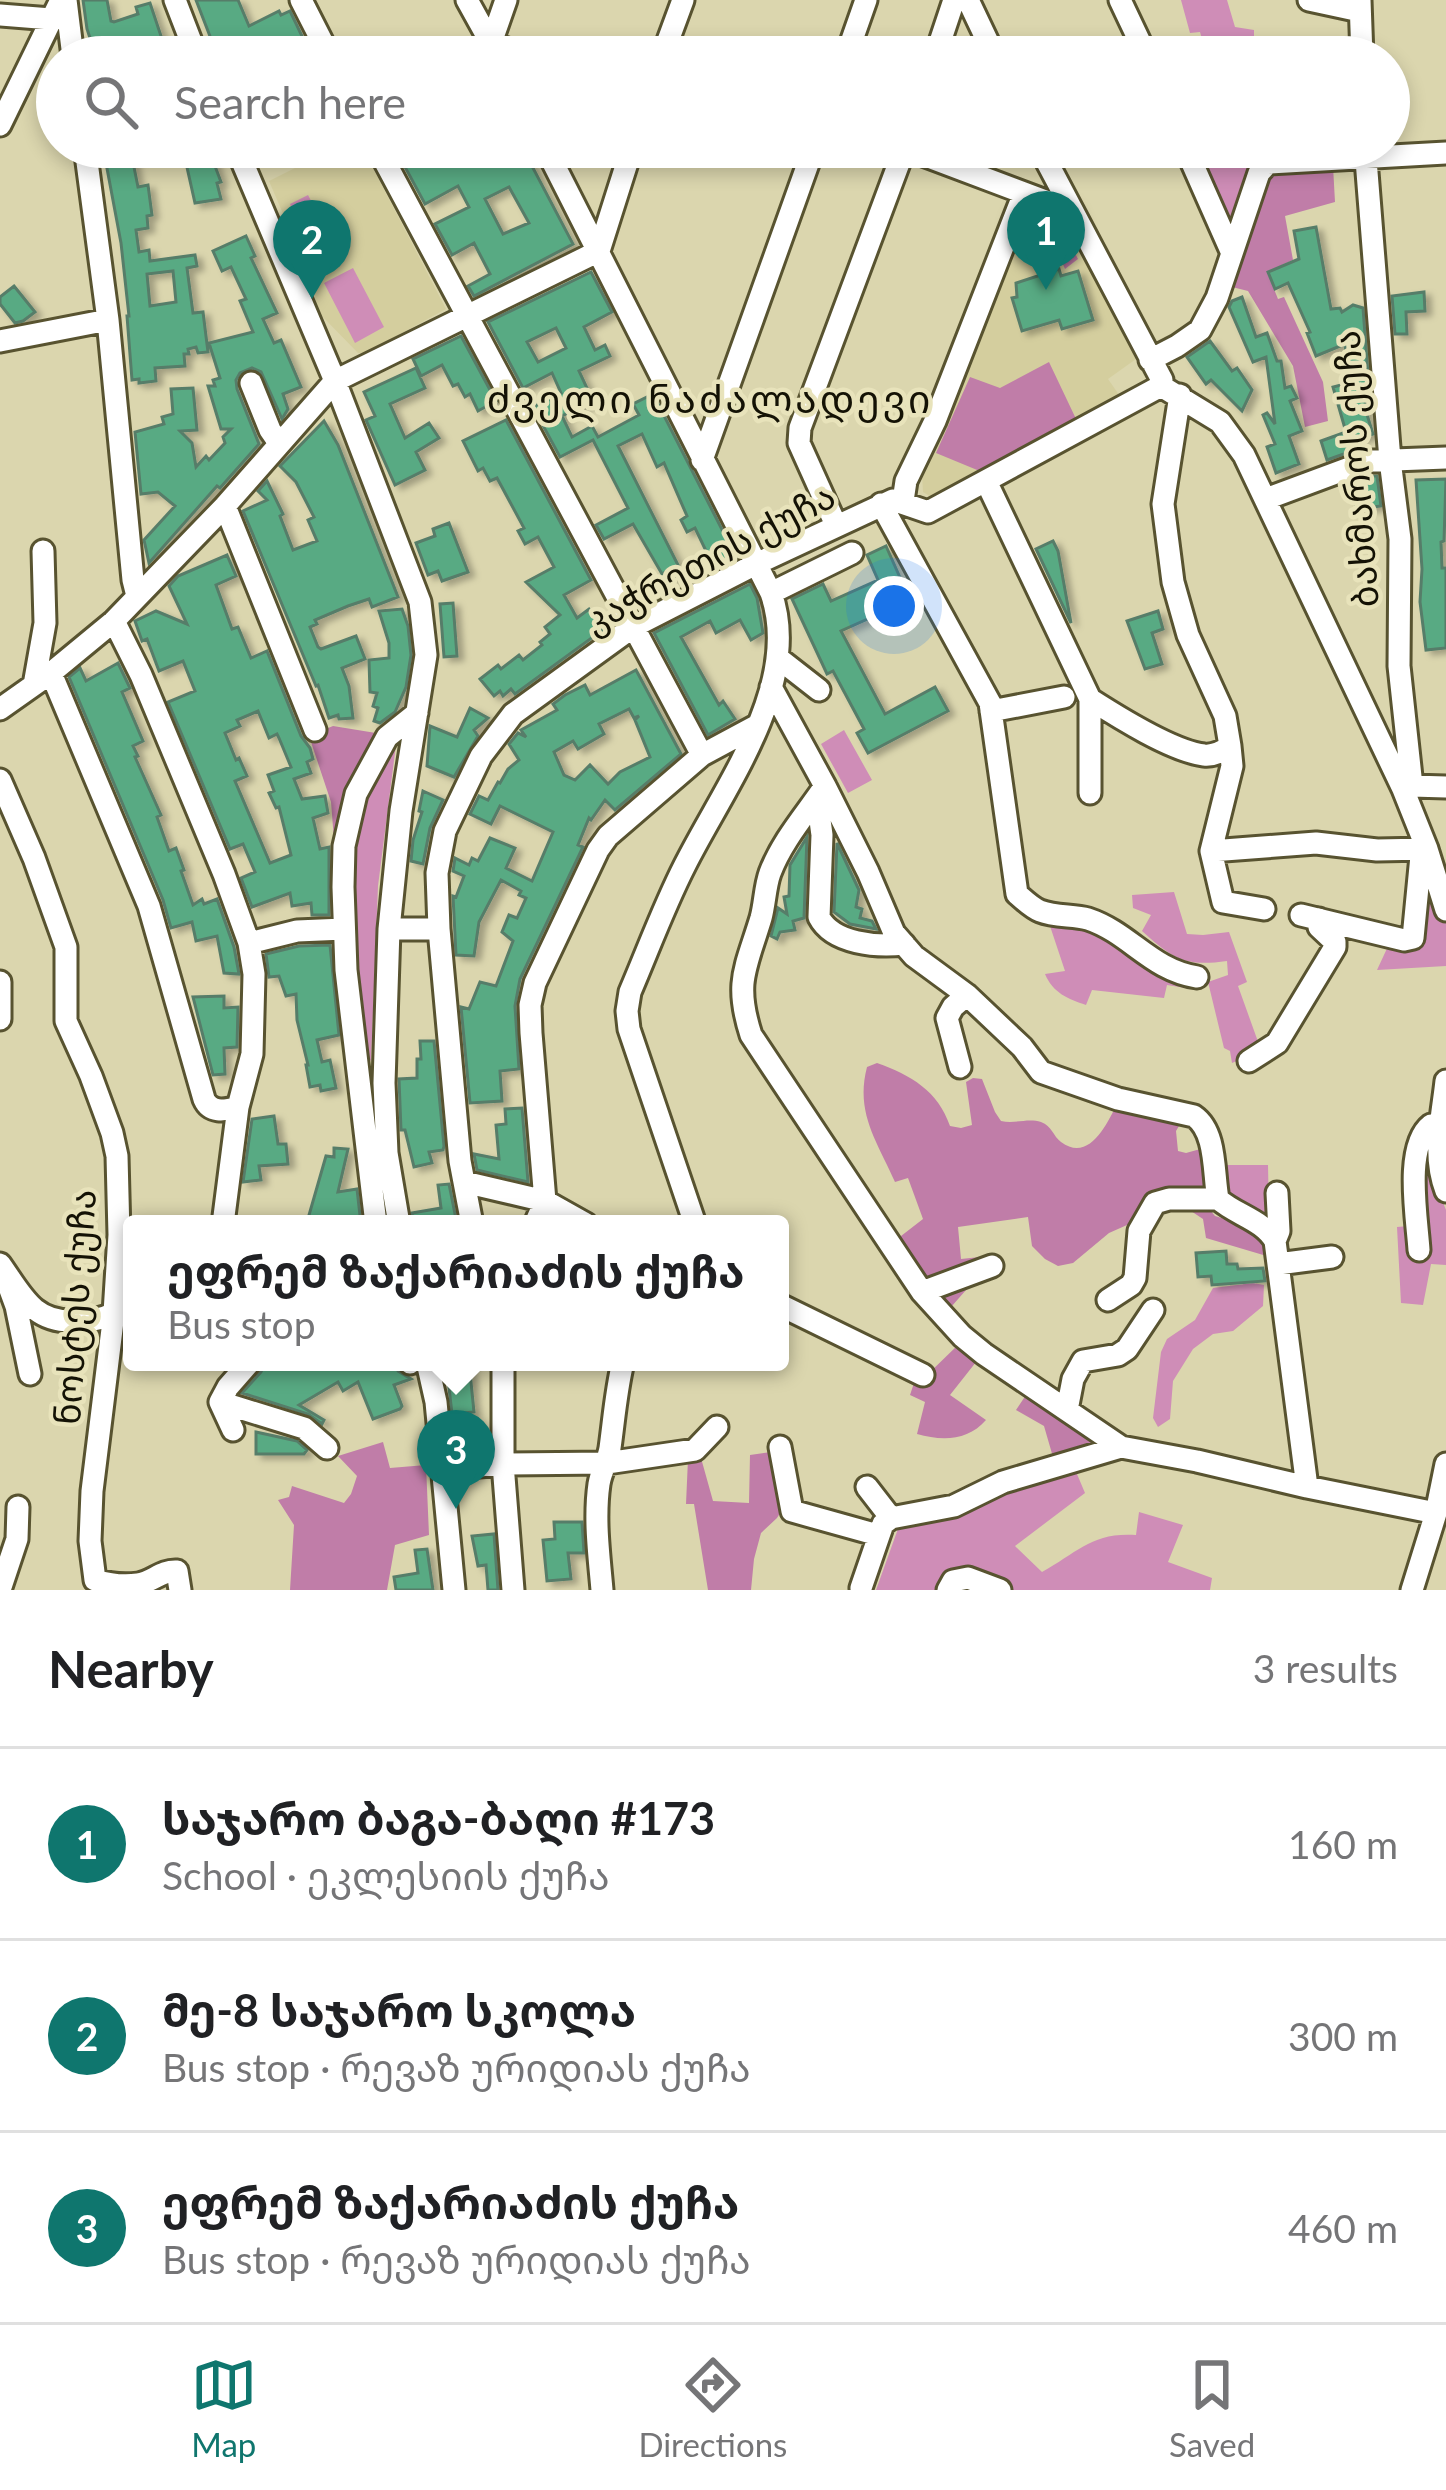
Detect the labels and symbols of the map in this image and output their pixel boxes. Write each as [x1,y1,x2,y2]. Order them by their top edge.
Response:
pin: 1 [1007,191,1085,290]
pin: 2 [273,200,351,299]
street label: ბახმაროს ქუჩა [1323,329,1388,609]
district label: ძველი ნაძალადევი [487,375,933,423]
street label: კაჭრეთის ქუჩა [576,472,842,642]
your location [864,576,924,636]
street label: ნოსტეს ქუჩა [44,1188,105,1426]
pin: 3 [417,1410,495,1509]

